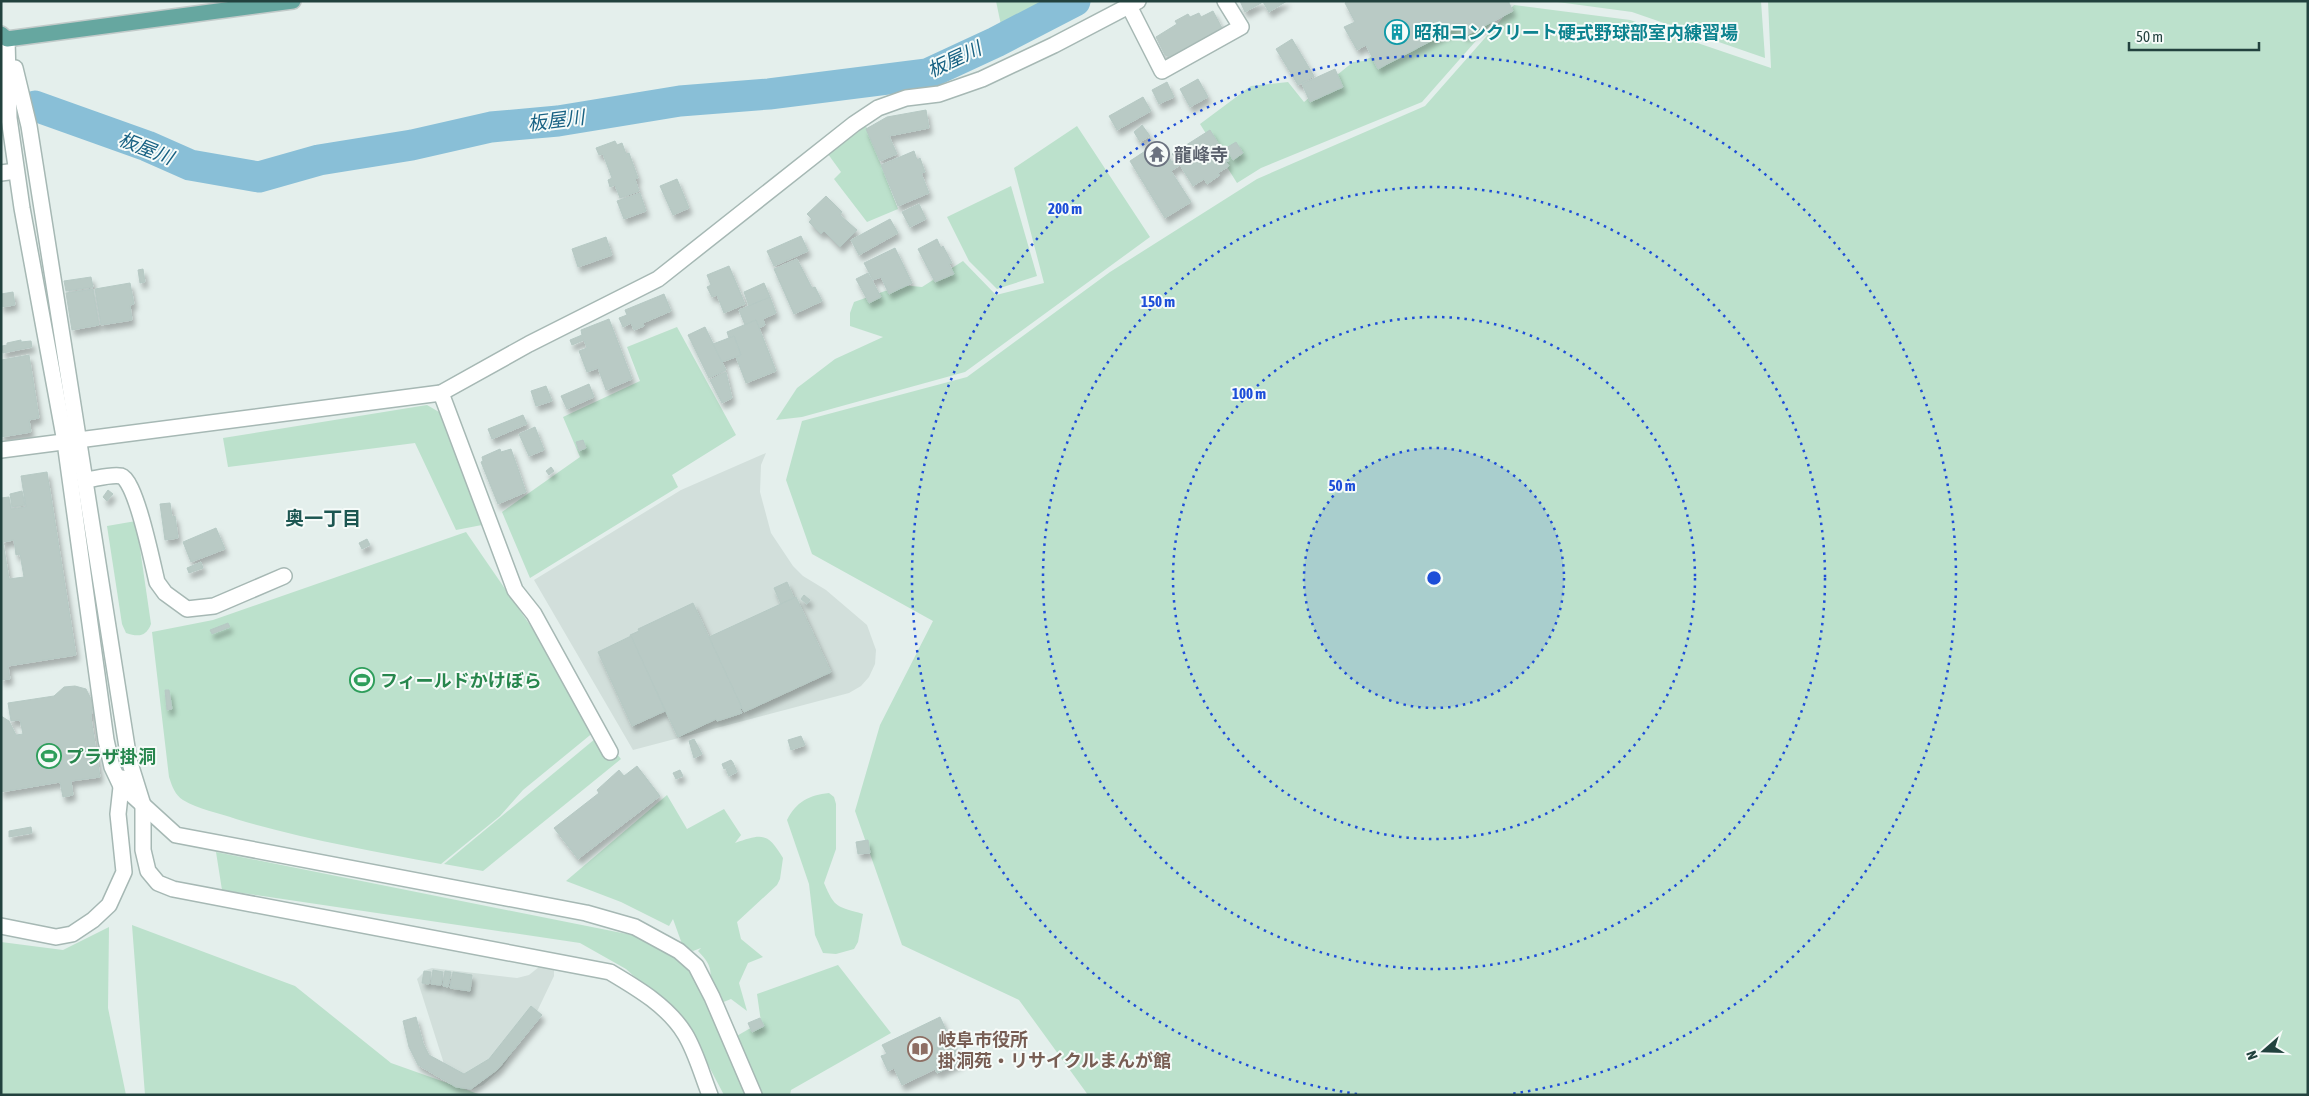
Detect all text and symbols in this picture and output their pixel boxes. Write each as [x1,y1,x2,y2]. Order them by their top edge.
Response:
building icon: 昭和コンクリート硬式野球部室内練習場 [1384,19,1410,45]
scale bar [2129,20,2259,52]
place label: 昭和コンクリート硬式野球部室内練習場 [1414,22,1738,43]
text: 50 m [2136,28,2163,45]
water label: 板屋川 [924,36,986,81]
water label: 板屋川 [526,105,588,134]
water label: 板屋川 [115,128,178,169]
temple icon: 龍峰寺 [1144,141,1170,167]
place label: 龍峰寺 [1174,144,1228,165]
text: 200 m [1048,200,1082,217]
text: 150 m [1141,293,1175,310]
text: 100 m [1232,385,1266,402]
text: 50 m [1329,477,1356,494]
district label: 奥一丁目 [285,507,361,529]
centre of rings [1425,569,1443,587]
sports icon: フィールドかけぼら [349,667,375,693]
place label: フィールドかけぼら [380,670,542,691]
sports icon: プラザ掛洞 [36,743,62,769]
place label: プラザ掛洞 [66,746,156,767]
north arrow [2239,1026,2289,1076]
place label: 岐阜市役所 掛洞苑・リサイクルまんが館 [938,1029,1171,1071]
library icon: 岐阜市役所 掛洞苑・リサイクルまんが館 [907,1036,933,1062]
text: N [2243,1049,2261,1062]

